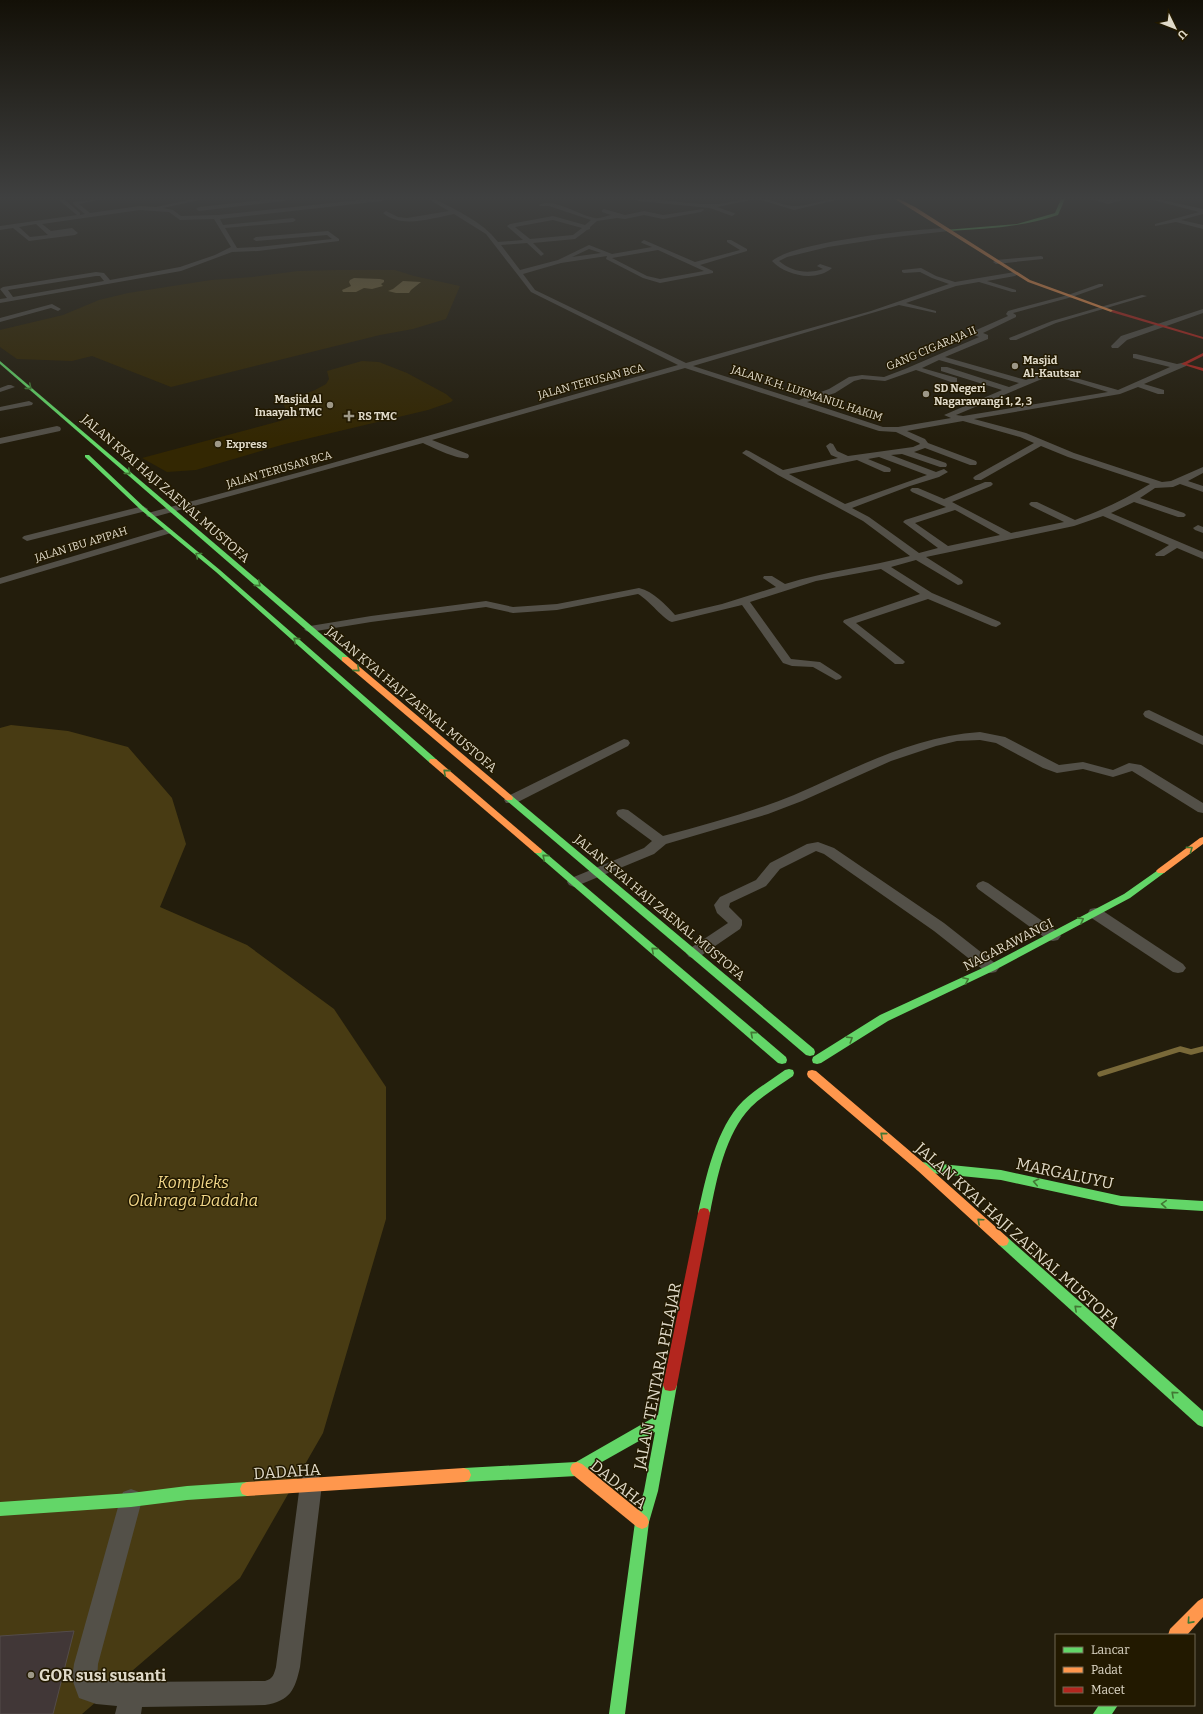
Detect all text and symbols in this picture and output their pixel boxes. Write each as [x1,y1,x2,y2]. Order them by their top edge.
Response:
north arrow [1155,8,1195,48]
text: U [1174,27,1189,42]
street label: GANG CIGARAJA II [884,324,978,373]
place label: Masjid Al-Kautsar [1023,354,1082,380]
street label: JALAN TERUSAN BCA [536,361,646,402]
marker: Masjid Al-Kautsar [1010,361,1020,371]
street label: JALAN K.H. LUKMANUL HAKIM [729,363,884,424]
place label: SD Negeri Nagarawangi 1, 2, 3 [934,382,1032,408]
one-way arrow [24,383,32,390]
marker: SD Negeri Nagarawangi 1, 2, 3 [921,389,931,399]
place label: Masjid Al Inaayah TMC [255,393,323,419]
marker: Masjid Al Inaayah TMC [325,400,335,410]
marker: RS TMC [343,410,355,422]
place label: RS TMC [358,410,397,423]
street label: JALAN KYAI HAJI ZAENAL MUSTOFA [78,411,253,566]
place label: Express [226,438,268,451]
marker: Express [213,439,223,449]
street label: JALAN TERUSAN BCA [224,448,334,491]
one-way arrow [123,468,130,475]
street label: JALAN IBU APIPAH [32,524,129,565]
one-way arrow [195,552,202,559]
one-way arrow [253,580,260,587]
street label: JALAN KYAI HAJI ZAENAL MUSTOFA [323,623,501,776]
one-way arrow [293,638,300,645]
one-way arrow [352,664,360,671]
one-way arrow [443,769,451,777]
street label: JALAN KYAI HAJI ZAENAL MUSTOFA [571,831,749,984]
one-way arrow [1186,847,1193,854]
one-way arrow [542,854,549,861]
street label: NAGARAWANGI [961,915,1056,974]
one-way arrow [1077,918,1085,925]
one-way arrow [651,947,659,954]
one-way arrow [962,977,969,985]
one-way arrow [750,1032,757,1039]
one-way arrow [846,1036,853,1044]
one-way arrow [880,1132,888,1139]
street label: JALAN KYAI HAJI ZAENAL MUSTOFA [911,1138,1124,1333]
street label: MARGALUYU [1014,1154,1115,1193]
park label: Kompleks Olahraga Dadaha [128,1173,258,1210]
one-way arrow [1033,1178,1039,1187]
one-way arrow [1161,1200,1167,1208]
one-way arrow [978,1218,985,1225]
street label: JALAN TENTARA PELAJAR [630,1280,685,1472]
one-way arrow [1074,1305,1082,1312]
one-way arrow [1171,1392,1179,1399]
street label: DADAHA [586,1456,651,1513]
street label: DADAHA [253,1460,322,1483]
one-way arrow [1187,1616,1194,1623]
legend [1055,1634,1195,1706]
text: Lancar [1091,1643,1130,1657]
text: Padat [1091,1663,1123,1677]
place label: GOR susi susanti [39,1666,166,1685]
marker: GOR susi susanti [26,1670,36,1680]
text: Macet [1091,1683,1126,1697]

